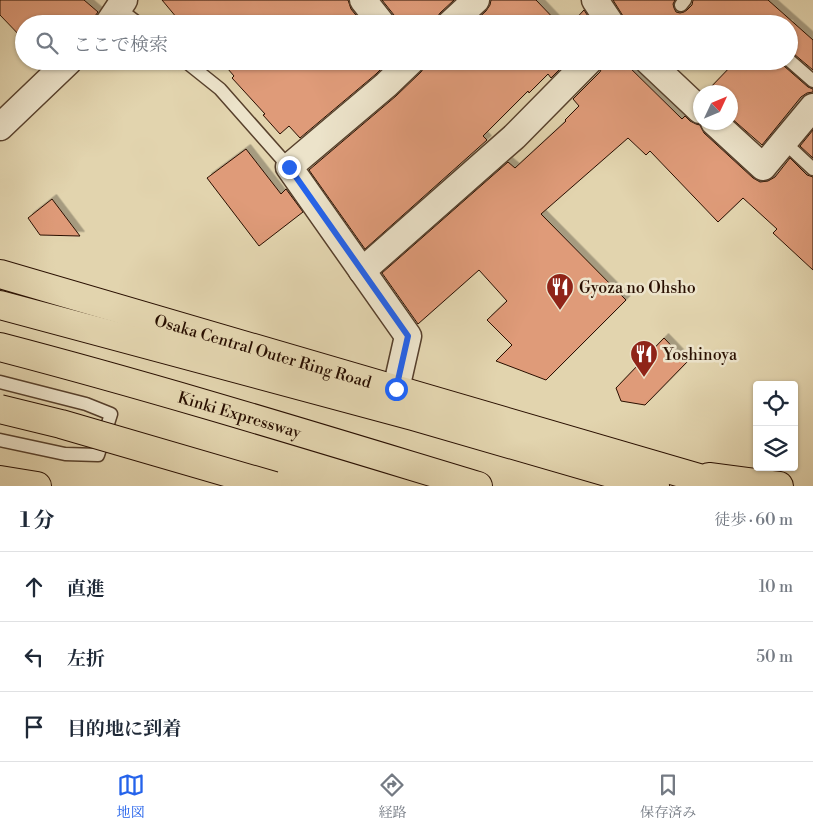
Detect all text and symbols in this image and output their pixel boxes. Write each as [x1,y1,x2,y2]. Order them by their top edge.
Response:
search box [15,15,798,70]
icon: search [33,29,61,57]
text: ここで検索 [73,33,168,57]
north arrow [693,85,738,130]
route end [278,156,301,179]
restaurant icon: Gyoza no Ohsho [545,272,575,311]
place label: Gyoza no Ohsho [579,278,696,298]
street label: Osaka Central Outer Ring Road [152,311,374,393]
restaurant icon: Yoshinoya [629,339,659,378]
place label: Yoshinoya [662,345,738,365]
route start [385,378,408,401]
map controls [753,381,798,471]
button: locate [753,381,798,426]
street label: Kinki Expressway [175,388,304,443]
button: layers [753,426,798,471]
text: 1 分 [20,508,54,534]
text: 徒歩 · 60 m [714,510,793,530]
icon: ahead [20,573,48,601]
text: 直進 [67,577,105,601]
text: 10 m [759,577,793,597]
icon: left [20,643,48,671]
text: 左折 [67,647,105,671]
text: 50 m [756,647,793,667]
icon: arrive [20,713,48,741]
text: 目的地に到着 [67,717,181,741]
tab: 地図 [117,771,145,822]
tab: 経路 [378,771,406,822]
tab: 保存済み [640,771,696,822]

